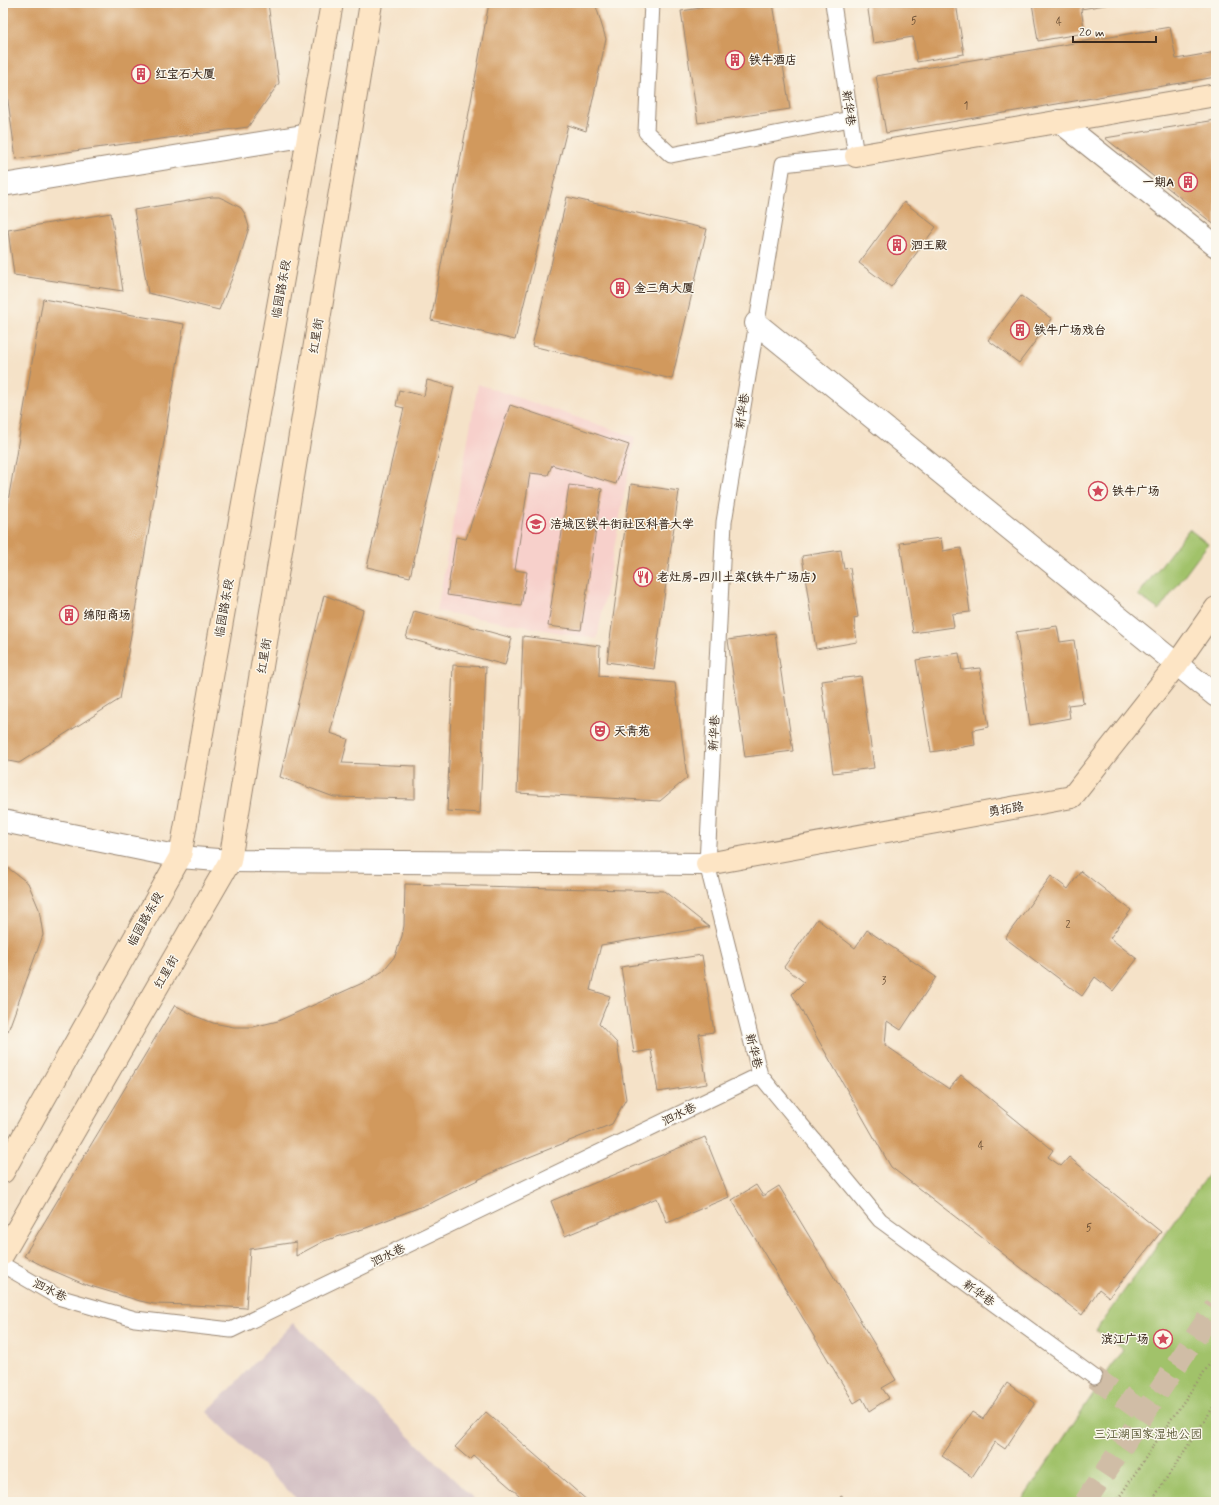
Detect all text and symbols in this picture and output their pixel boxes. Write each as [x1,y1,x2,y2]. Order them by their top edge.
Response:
house number: 5 [911,15,917,28]
house number: 4 [1056,16,1062,29]
scale bar [1073,18,1156,44]
text: 20 m [1079,25,1105,41]
building icon: 铁牛酒店 [724,49,746,71]
place label: 铁牛酒店 [749,53,797,69]
building icon: 红宝石大厦 [130,63,152,85]
place label: 红宝石大厦 [155,67,215,83]
street label: 新华巷 [838,89,858,127]
house number: 1 [964,100,968,113]
building icon: 一期A [1177,171,1199,193]
place label: 一期A [1142,175,1174,191]
building icon: 泗王殿 [886,234,908,256]
place label: 泗王殿 [911,238,947,254]
street label: 临园路东段 [269,258,295,320]
building icon: 金三角大厦 [609,277,631,299]
place label: 金三角大厦 [634,281,694,297]
street label: 红星街 [306,317,328,355]
building icon: 铁牛广场戏台 [1009,319,1031,341]
place label: 铁牛广场戏台 [1034,323,1106,339]
street label: 新华巷 [732,392,754,430]
place icon: 铁牛广场 [1087,480,1109,502]
place label: 铁牛广场 [1112,484,1160,500]
school or university icon: 涪城区铁牛街社区科普大学 [525,513,547,535]
place label: 涪城区铁牛街社区科普大学 [550,517,694,533]
restaurant icon: 老灶房-四川土菜(铁牛广场店) [632,566,654,588]
place label: 老灶房-四川土菜(铁牛广场店) [657,570,817,586]
street label: 临园路东段 [212,577,238,639]
building icon: 绵阳商场 [58,604,80,626]
place label: 绵阳商场 [83,608,131,624]
street label: 红星街 [254,637,276,675]
street label: 新华巷 [706,715,724,751]
theatre icon: 天青苑 [589,720,611,742]
place label: 天青苑 [614,724,650,740]
street label: 勇拓路 [987,799,1025,821]
street label: 临园路东段 [124,889,167,950]
house number: 2 [1066,919,1071,932]
street label: 红星街 [151,953,183,992]
house number: 3 [882,975,887,988]
street label: 新华巷 [741,1032,765,1071]
street label: 泗水巷 [660,1100,699,1130]
house number: 4 [978,1140,984,1153]
house number: 5 [1086,1222,1092,1235]
street label: 泗水巷 [369,1241,408,1271]
street label: 泗水巷 [30,1276,69,1306]
street label: 新华巷 [959,1277,998,1311]
place icon: 滨江广场 [1152,1328,1174,1350]
place label: 滨江广场 [1101,1332,1149,1348]
park label: 三江湖国家湿地公园 [1094,1427,1202,1443]

